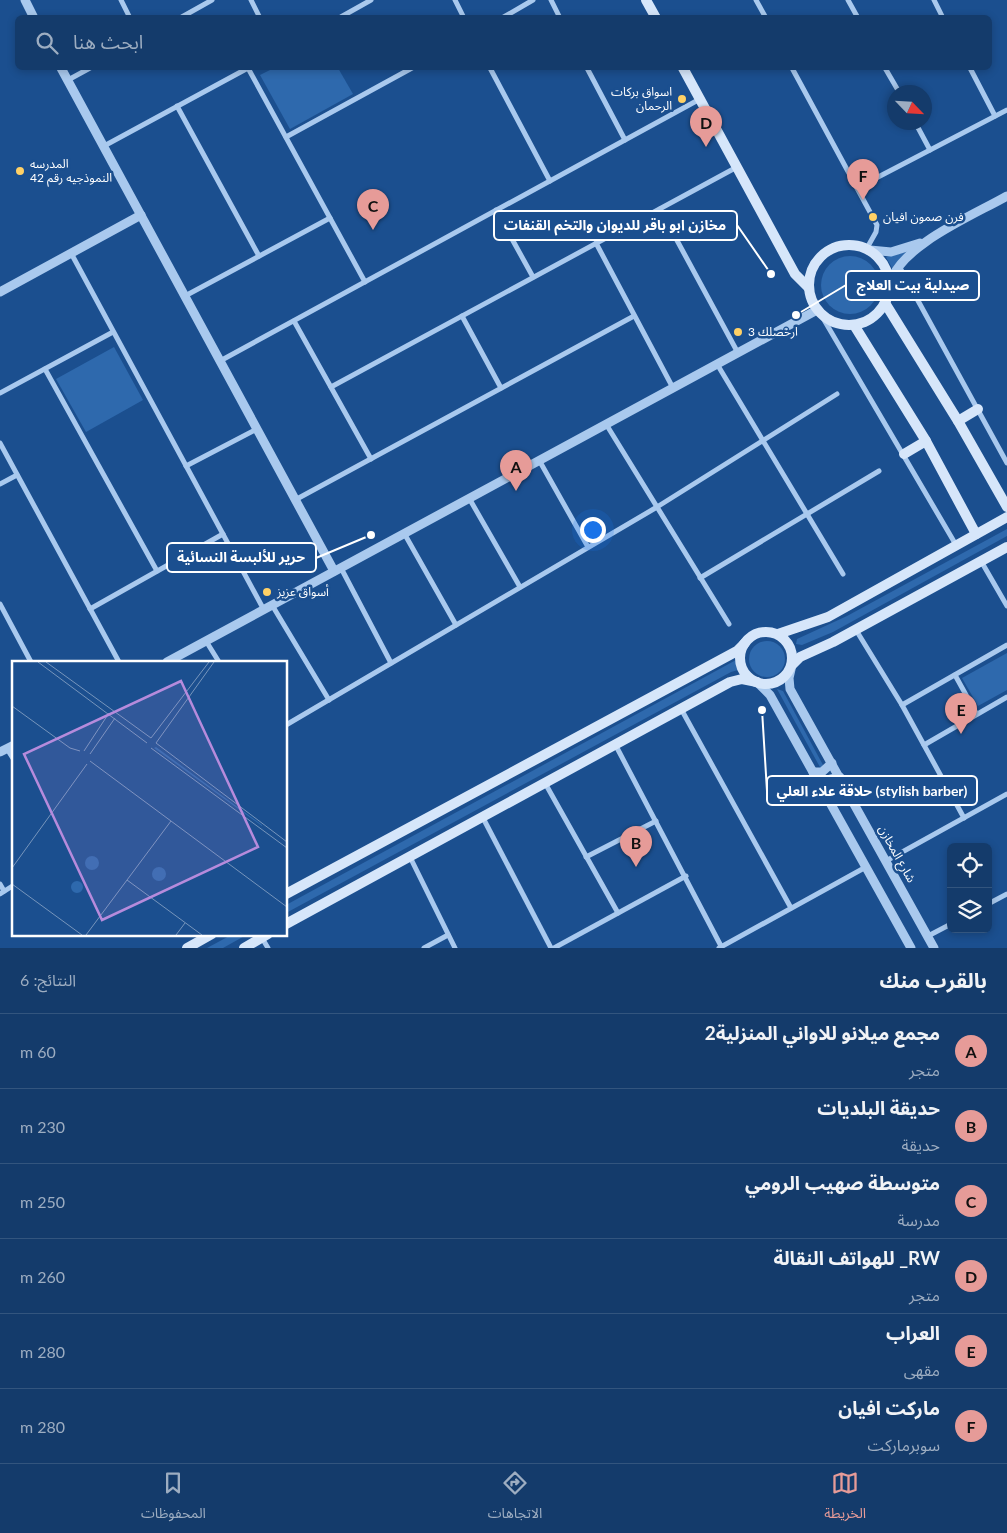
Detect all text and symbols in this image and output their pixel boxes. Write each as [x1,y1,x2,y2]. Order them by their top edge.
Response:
search box [15,15,992,70]
icon: search [33,29,61,57]
text: ابحث هنا [73,30,143,53]
place label: اسواق بركات الرحمان [611,84,672,113]
north arrow [887,85,932,130]
marker: اسواق بركات الرحمان [676,93,688,105]
pin: D [690,106,722,147]
place label: المدرسه النموذجيه رقم 42 [30,156,112,187]
pin: F [847,159,879,200]
marker: المدرسه النموذجيه رقم 42 [14,165,26,177]
pin: C [357,189,389,230]
place label: فرن صمون افيان [883,209,964,224]
callout: مخازن ابو باقر للديوان والتخم القنفات [494,211,737,240]
marker: فرن صمون افيان [867,211,879,223]
text: مخازن ابو باقر للديوان والتخم القنفات [504,216,726,236]
callout: صيدلية بيت العلاج [846,271,979,300]
text: صيدلية بيت العلاج [857,276,970,296]
place label: ارخصلك 3 [748,324,798,339]
marker: ارخصلك 3 [732,326,744,338]
pin: A [500,450,532,491]
your location [580,517,606,543]
callout: حرير للألبسة النسائية [167,543,316,572]
text: حرير للألبسة النسائية [177,548,305,566]
place label: أسواق عزيز [276,584,329,599]
marker: أسواق عزيز [261,586,273,598]
inset map [12,661,288,936]
pin: E [945,693,977,734]
callout: حلاقة علاء العلي (stylish barber) [767,776,977,805]
text: حلاقة علاء العلي (stylish barber) [777,782,968,802]
street label: شارع المخازن [874,823,919,886]
pin: B [620,826,652,867]
map controls [947,843,992,933]
button: locate [947,843,992,888]
button: layers [947,888,992,933]
text: بالقرب منك [880,967,987,992]
text: النتائج: 6 [20,970,76,989]
text: مجمع ميلانو للاواني المنزلية2 [705,1021,940,1044]
text: 60 m [20,1042,56,1061]
text: A [965,1042,977,1061]
text: متجر [909,1060,940,1079]
text: حديقة البلديات [817,1096,940,1119]
text: 230 m [20,1117,65,1136]
text: B [966,1117,976,1136]
text: حديقة [902,1135,940,1154]
text: متوسطة صهيب الرومي [745,1171,940,1194]
text: 250 m [20,1192,65,1211]
text: C [966,1192,976,1211]
text: مدرسة [897,1210,940,1229]
text: RW_ للهواتف النقالة [773,1246,940,1269]
text: 260 m [20,1267,65,1286]
text: D [965,1267,977,1286]
text: متجر [909,1285,940,1304]
text: العراب [886,1321,940,1344]
text: 280 m [20,1342,65,1361]
text: E [966,1342,976,1361]
text: مقهى [904,1360,940,1379]
text: ماركت افيان [838,1396,940,1419]
text: 280 m [20,1417,65,1436]
text: F [966,1417,976,1436]
text: سوبرماركت [868,1435,940,1454]
tab: المحفوظات [141,1469,206,1528]
tab: الاتجاهات [488,1469,542,1528]
tab: الخريطة [824,1469,866,1528]

